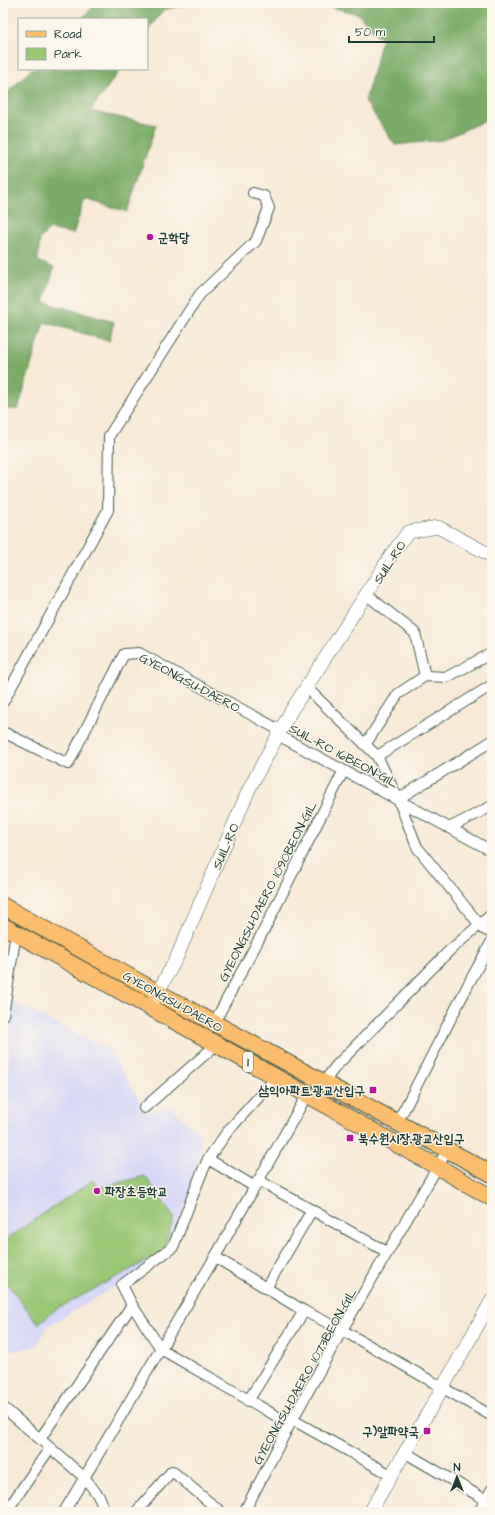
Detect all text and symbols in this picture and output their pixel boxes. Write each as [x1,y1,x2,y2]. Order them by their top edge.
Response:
legend [18,18,148,70]
scale bar [349,18,434,44]
text: 50 m [355,24,386,41]
text: Road [54,26,82,43]
text: Park [54,46,82,63]
place label: 군학당 [158,229,190,247]
marker: 군학당 [145,232,155,242]
street label: SUIL-RO [369,537,411,588]
street label: GYEONGSU-DAERO [136,649,243,717]
street label: SUIL-RO 16BEON-GIL [286,719,401,792]
street label: GYEONGSU-DAERO 1090BEON-GIL [214,798,321,985]
street label: SUIL-RO [208,820,244,872]
street label: GYEONGSU-DAERO [119,967,226,1037]
road number: 1 [243,1052,253,1072]
place label: 삼익아파트.광교산입구 [258,1082,366,1100]
marker: 삼익아파트.광교산입구 [368,1085,378,1095]
place label: 북수원시장.광교산입구 [358,1130,465,1148]
marker: 북수원시장.광교산입구 [345,1133,355,1143]
place label: 파장초등학교 [104,1183,168,1201]
marker: 파장초등학교 [92,1186,102,1196]
street label: GYEONGSU-DAERO 1073BEON-GIL [249,1285,361,1468]
place label: 구)알파약국 [362,1423,420,1441]
marker: 구)알파약국 [422,1426,432,1436]
north arrow [437,1457,477,1497]
text: N [454,1460,461,1475]

